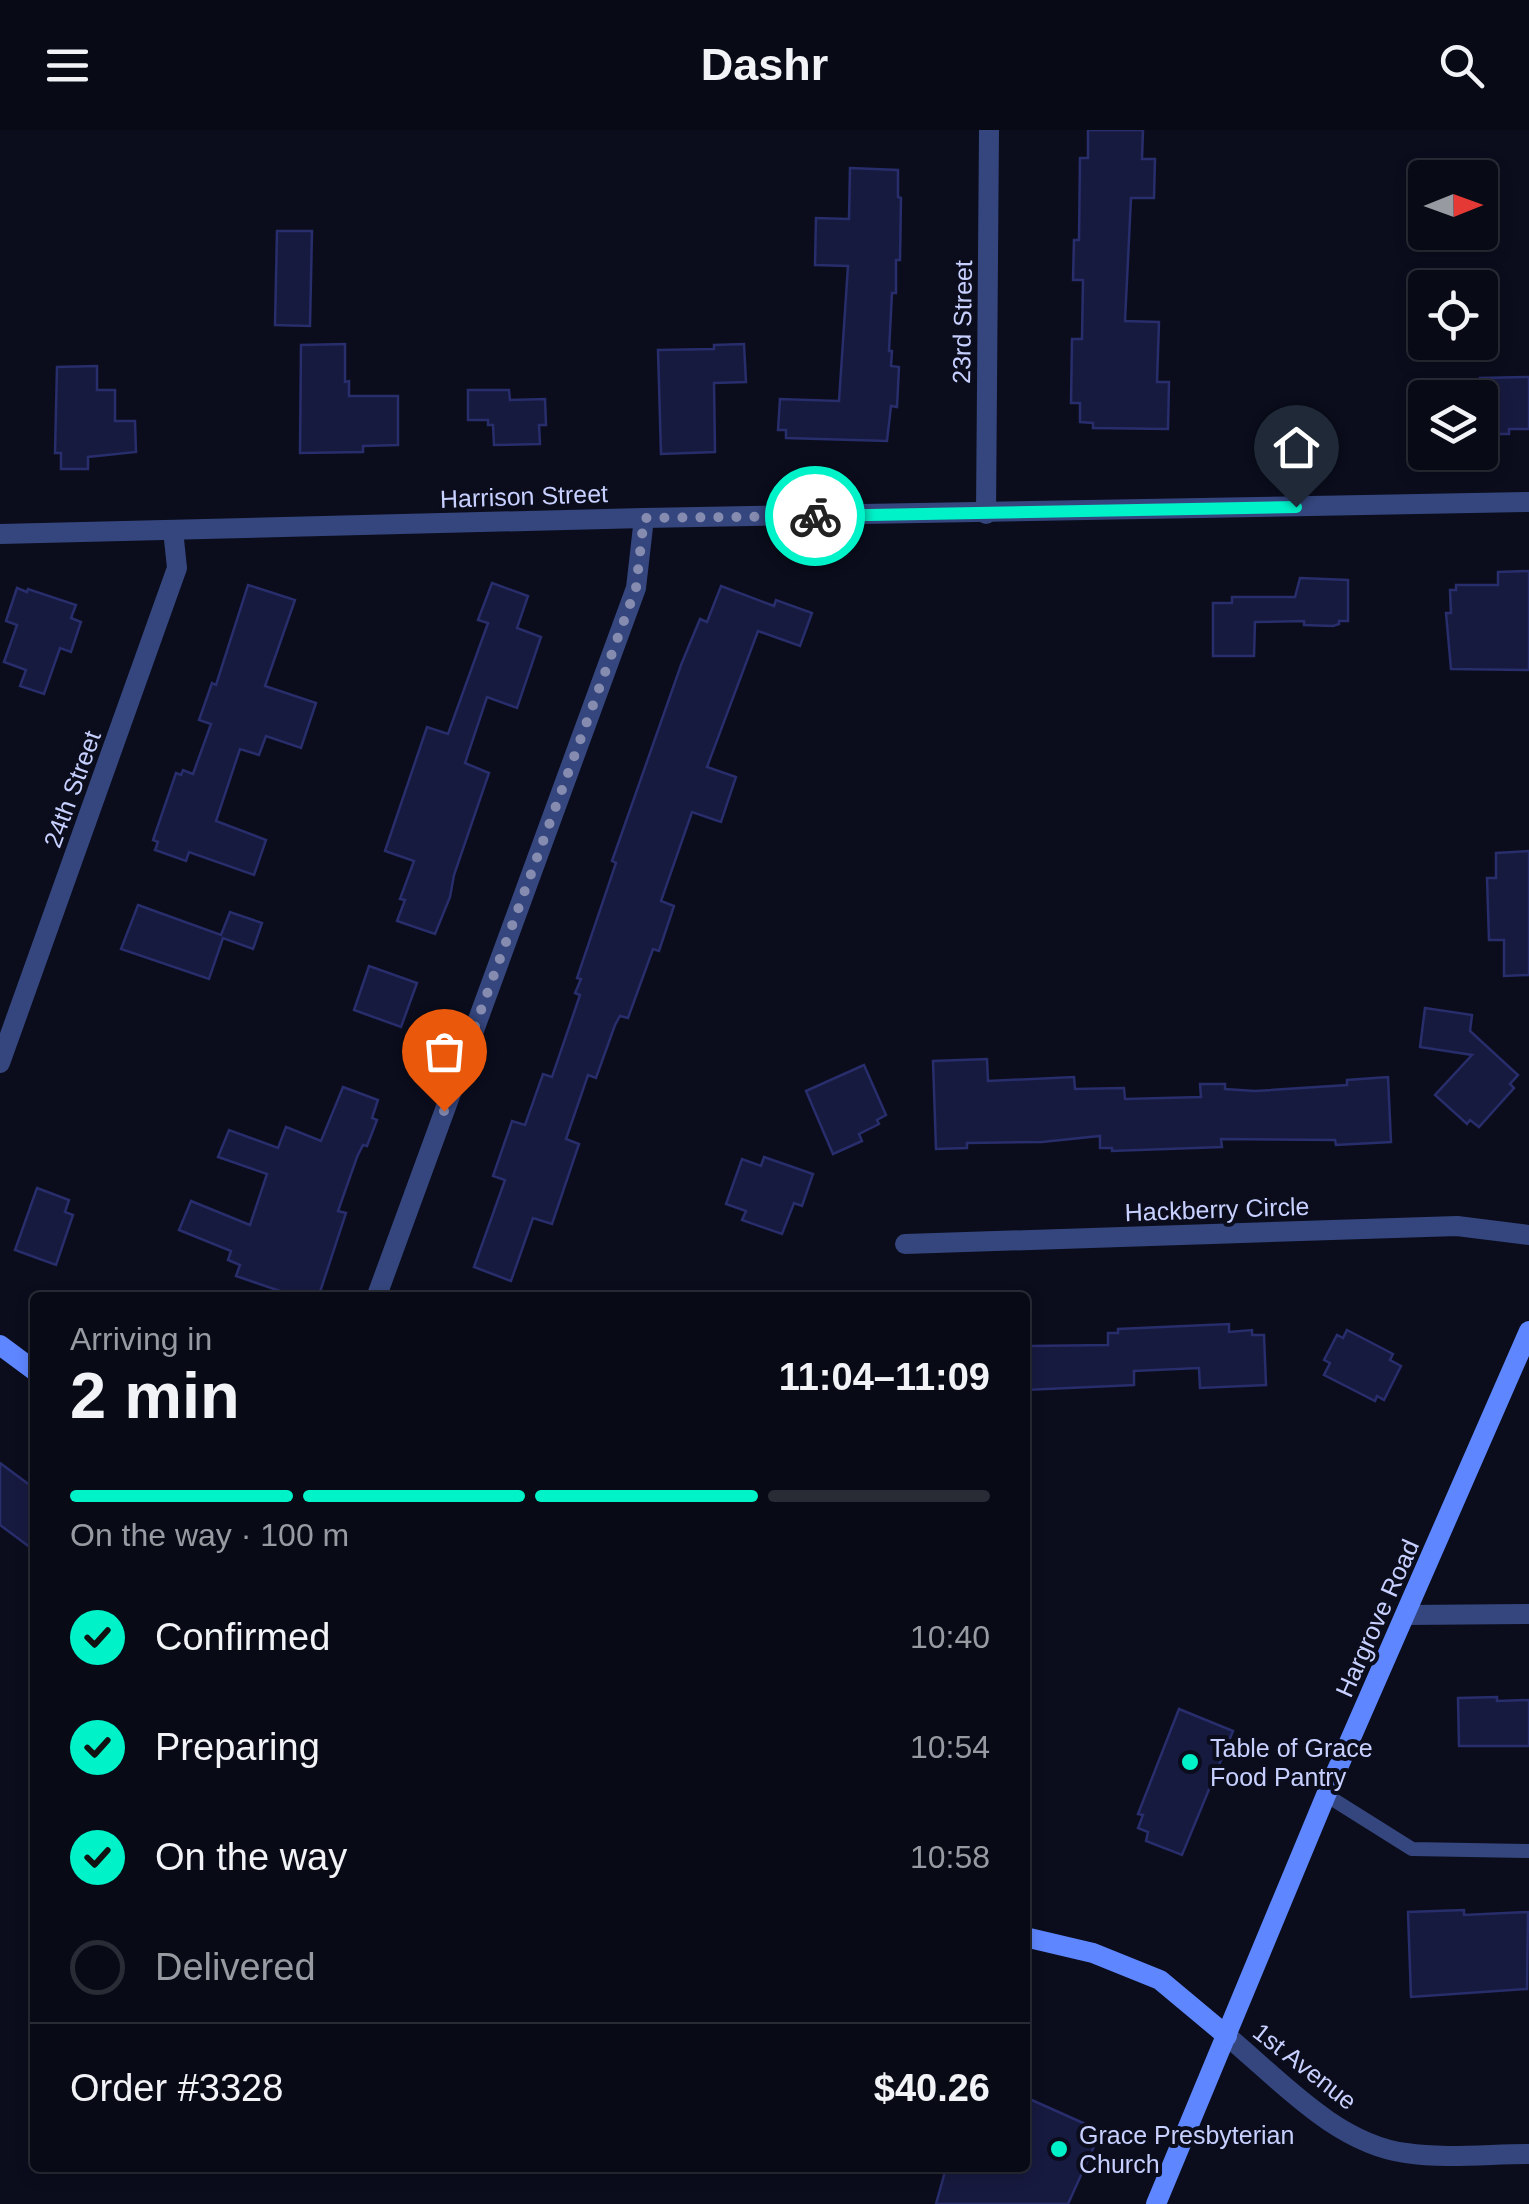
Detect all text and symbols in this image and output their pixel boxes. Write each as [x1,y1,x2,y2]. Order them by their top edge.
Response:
icon: menu [40,38,95,93]
icon: search [1434,38,1489,93]
text: Dashr [701,39,828,90]
north arrow [1408,160,1498,250]
map controls [1408,160,1498,470]
street label: 23rd Street [947,260,977,384]
button: locate [1408,270,1498,360]
button: layers [1408,380,1498,470]
pin [1254,405,1339,508]
icon: home [1269,420,1324,475]
courier [765,466,865,566]
street label: Harrison Street [440,479,609,513]
icon: bike [788,489,843,544]
street label: 24th Street [38,727,106,851]
pin [402,1009,487,1112]
icon: bag [417,1024,472,1079]
street label: Hackberry Circle [1124,1192,1310,1226]
text: Arriving in [70,1321,212,1357]
text: 11:04–11:09 [779,1356,990,1398]
text: 2 min [70,1359,240,1432]
text: On the way · 100 m [70,1517,349,1553]
street label: Hargrove Road [1330,1535,1424,1701]
icon: check [70,1610,125,1665]
text: Confirmed [155,1616,330,1658]
text: 10:40 [910,1619,990,1655]
icon: check [70,1720,125,1775]
text: Preparing [155,1726,320,1768]
text: 10:54 [910,1729,990,1765]
place label: Table of Grace Food Pantry [1210,1734,1373,1791]
marker: Table of Grace Food Pantry [1179,1751,1201,1773]
icon: check [70,1830,125,1885]
text: On the way [155,1836,347,1878]
text: 10:58 [910,1839,990,1875]
text: Delivered [155,1946,316,1988]
street label: 1st Avenue [1248,2017,1362,2115]
text: Order #3328 [70,2067,283,2109]
text: $40.26 [874,2067,990,2109]
place label: Grace Presbyterian Church [1079,2121,1294,2178]
marker: Grace Presbyterian Church [1048,2138,1070,2160]

